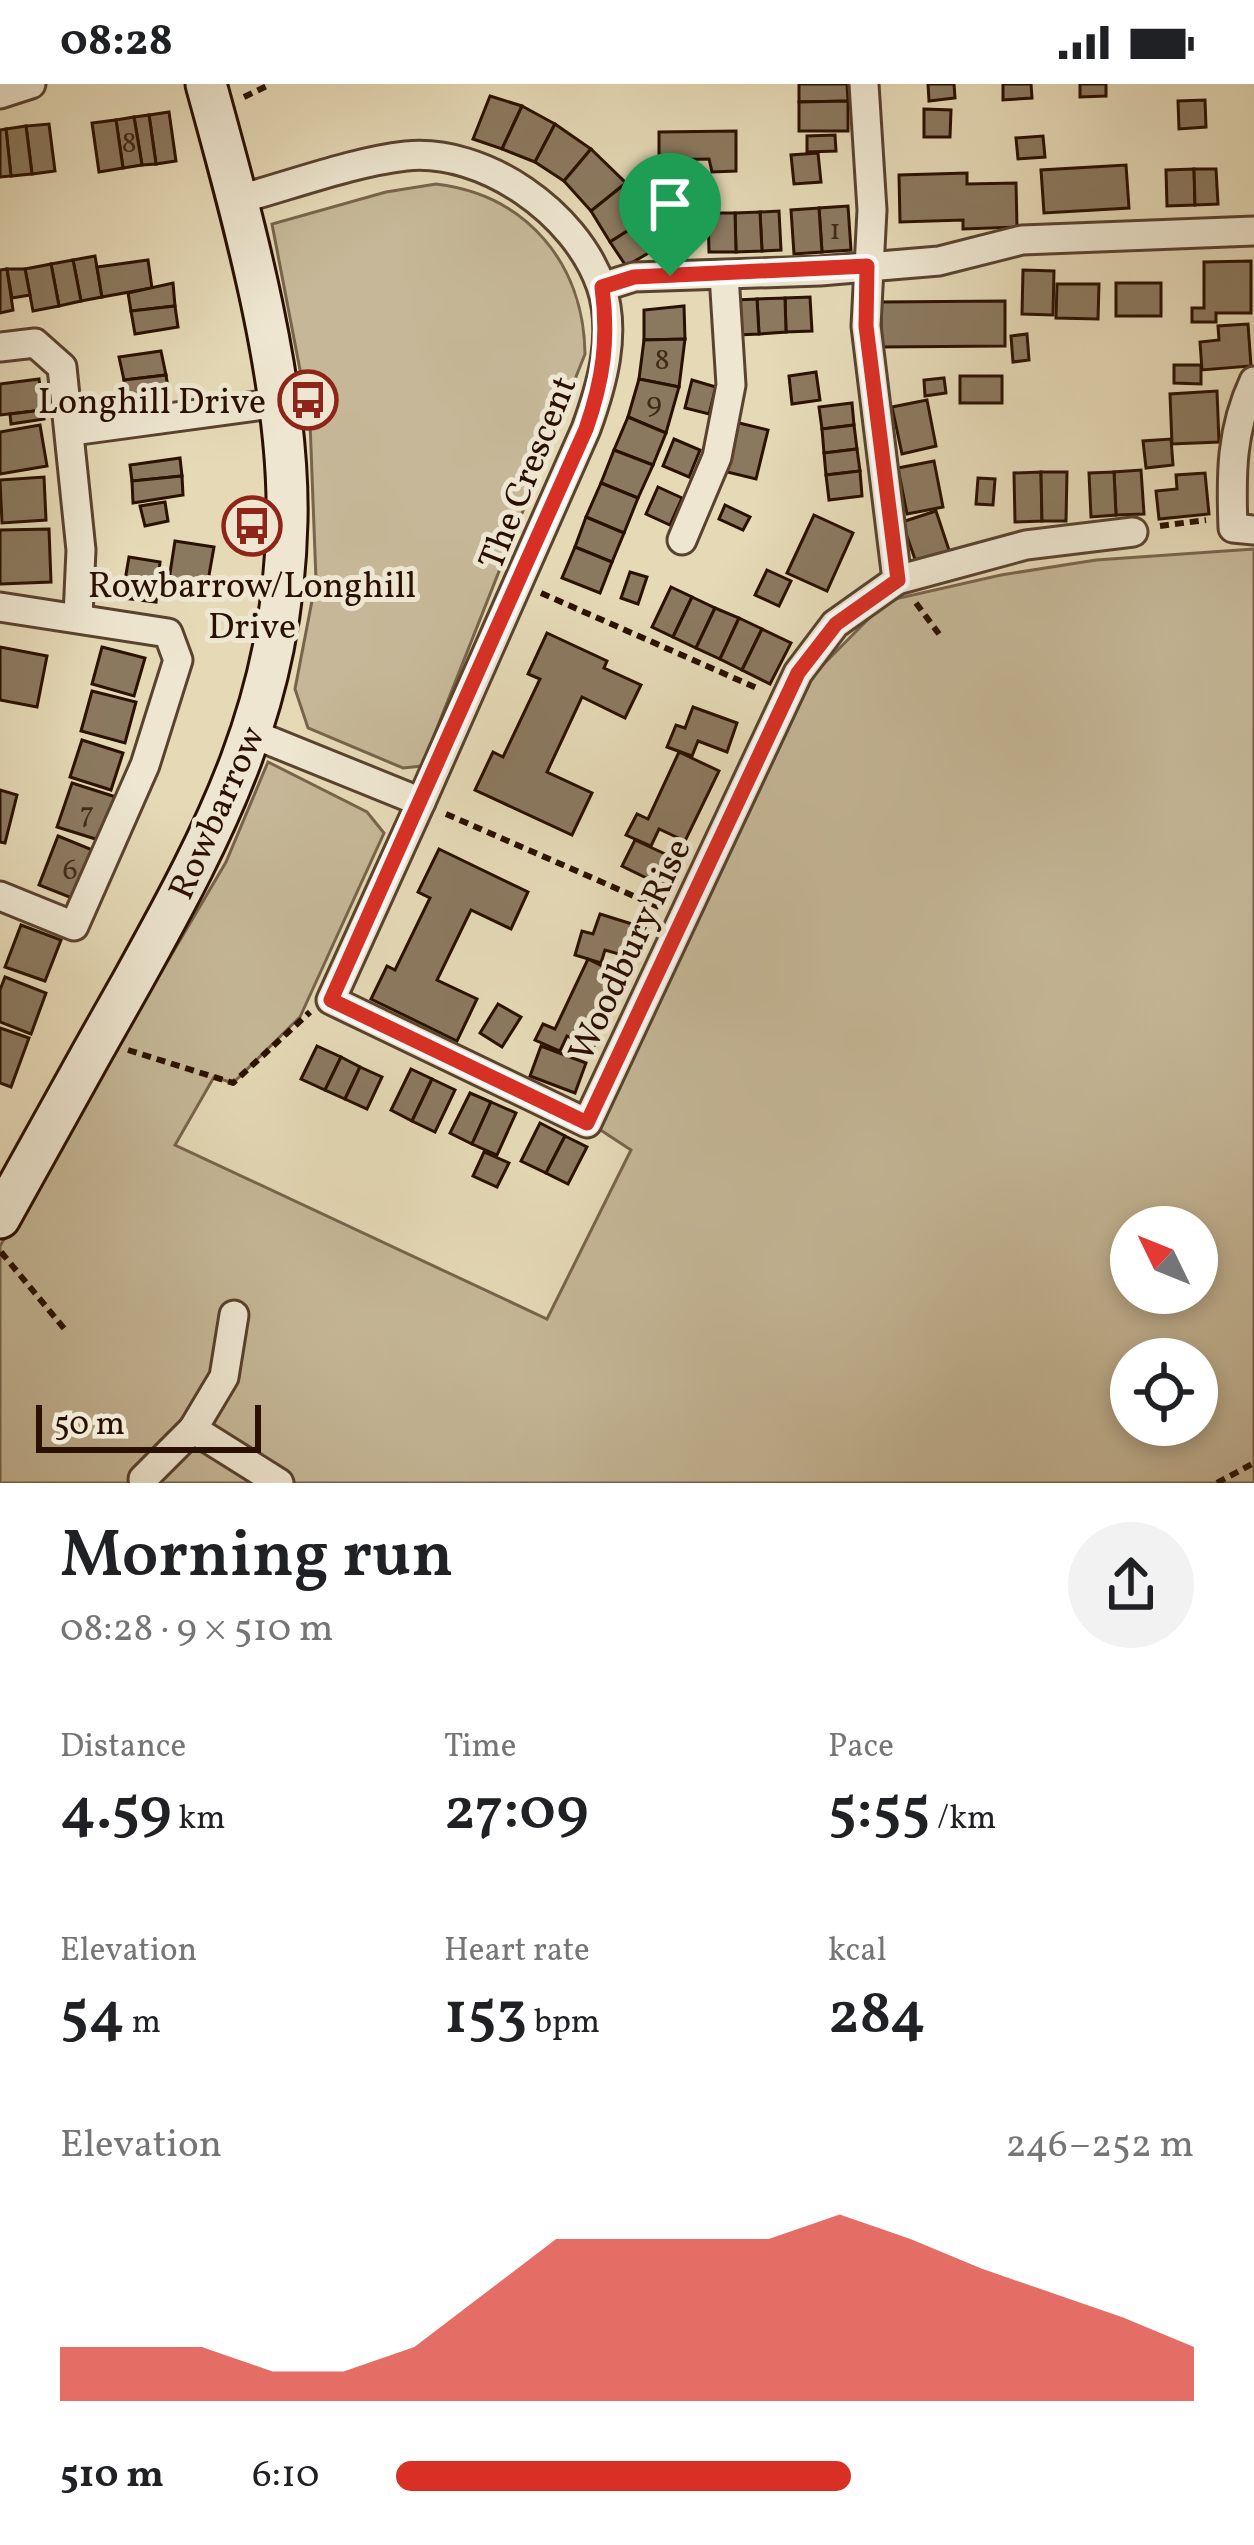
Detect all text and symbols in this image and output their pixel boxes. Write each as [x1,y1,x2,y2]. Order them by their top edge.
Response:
text: 08:28 [60,11,173,74]
house number: 8 [121,123,137,165]
pin [619,153,721,276]
icon: arrive [637,171,703,237]
house number: 1 [829,210,841,252]
house number: 8 [654,340,670,382]
bus stop icon: Longhill Drive [277,369,339,431]
street label: The Crescent [468,369,591,578]
place label: Longhill Drive [38,379,266,429]
house number: 9 [646,383,662,425]
bus stop icon: Rowbarrow/Longhill Drive [221,495,283,557]
place label: Rowbarrow/Longhill Drive [88,563,416,654]
street label: Rowbarrow [158,719,279,908]
house number: 7 [80,793,94,835]
street label: Woodbury Rise [558,831,705,1070]
house number: 6 [62,850,78,892]
north arrow [1110,1206,1218,1314]
map controls [1110,1206,1218,1446]
button: locate [1110,1338,1218,1446]
scale bar [36,1399,261,1452]
text: 50 m [54,1403,125,1449]
text: Morning run [60,1512,453,1604]
button: share [1068,1522,1194,1648]
text: 08:28 · 9 × 510 m [60,1603,333,1657]
text: Distance [60,1725,186,1771]
text: Time [444,1725,516,1771]
text: Pace [828,1725,894,1771]
text: 4.59 [60,1771,172,1854]
text: 27:09 [444,1771,589,1854]
text: 5:55 [828,1771,930,1854]
text: km [172,1797,226,1843]
text: /km [930,1797,996,1843]
text: Elevation [60,1929,197,1975]
text: Heart rate [444,1929,590,1975]
text: kcal [828,1929,887,1975]
text: 54 [60,1975,125,2058]
text: 153 [444,1975,527,2058]
text: 284 [828,1975,926,2058]
text: m [125,2001,161,2047]
text: bpm [527,2001,600,2047]
text: Elevation [60,2119,222,2173]
text: 246–252 m [1005,2119,1194,2173]
text: 510 m [60,2449,164,2503]
text: 6:10 [252,2449,320,2503]

